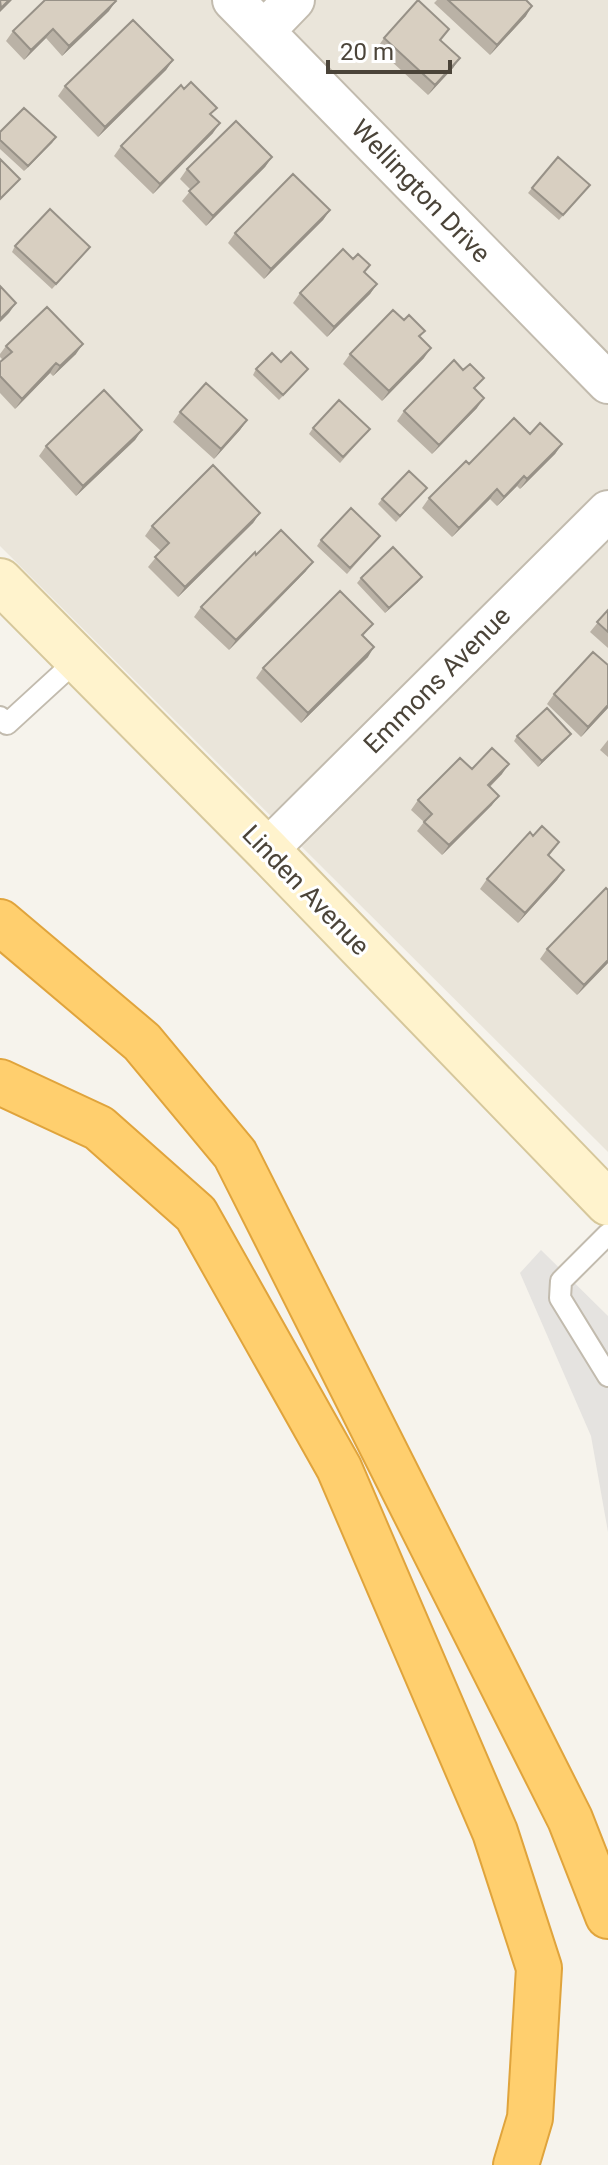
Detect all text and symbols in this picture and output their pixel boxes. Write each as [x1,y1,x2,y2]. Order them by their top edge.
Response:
scale bar [328,24,450,74]
text: 20 m [340,38,394,66]
street label: Wellington Drive [345,113,497,269]
street label: Emmons Avenue [358,601,516,759]
street label: Linden Avenue [237,819,375,961]

